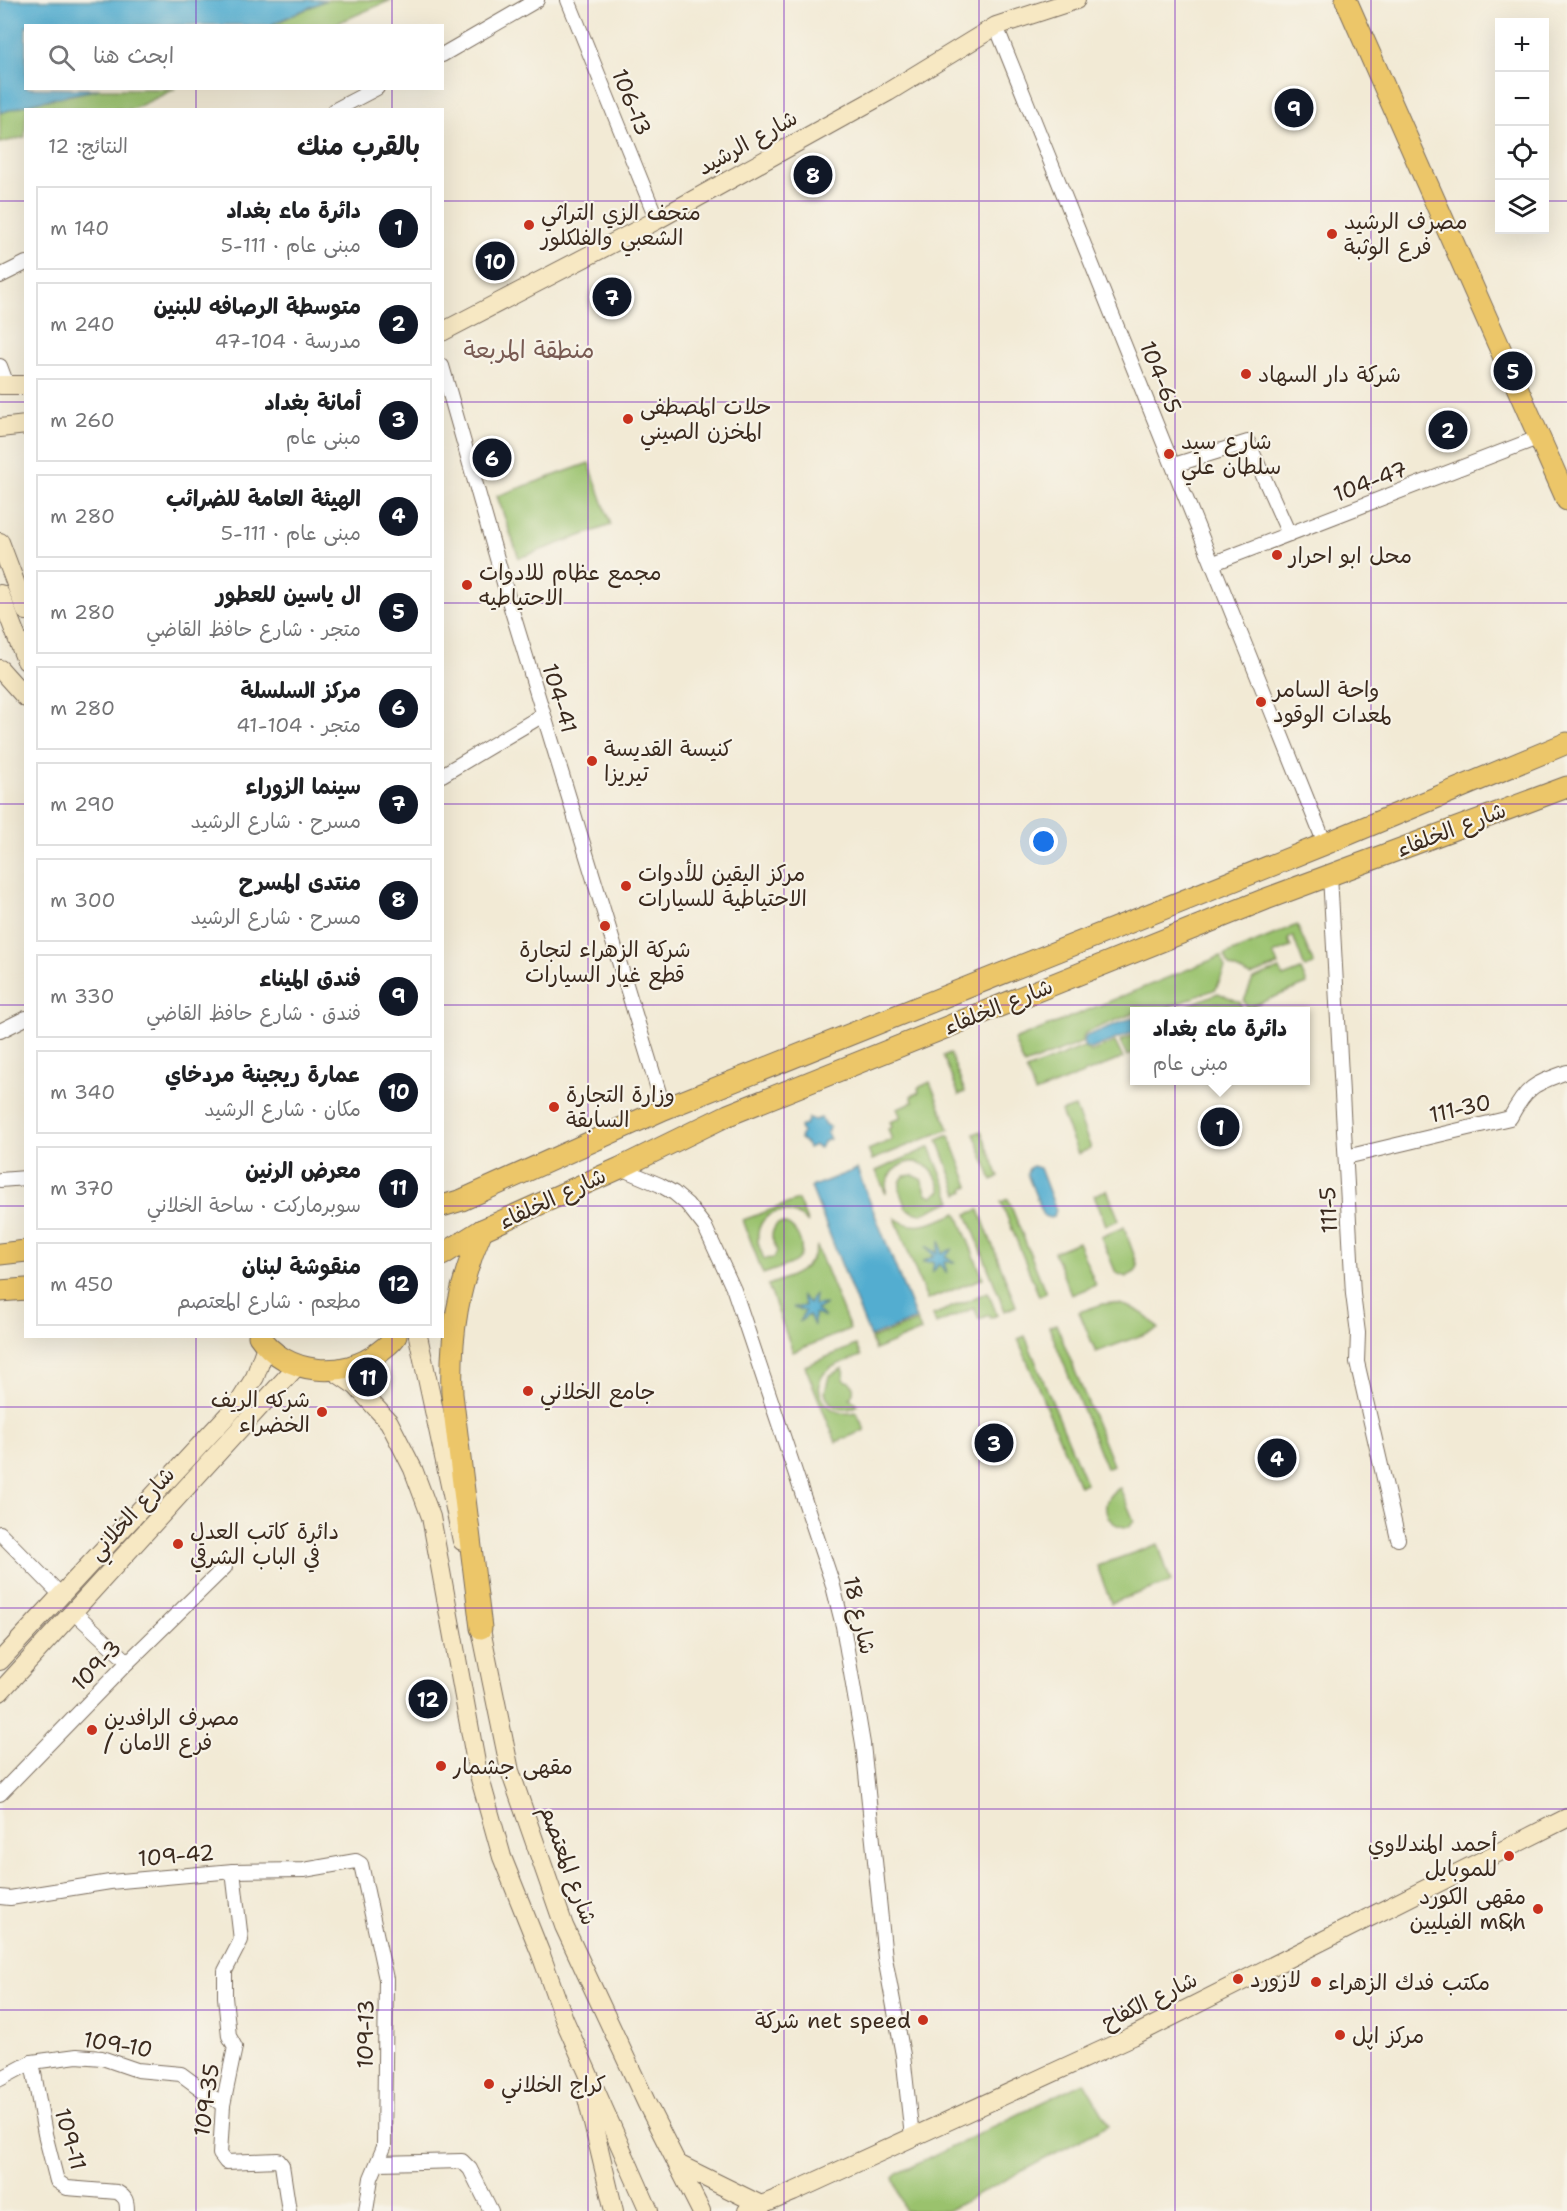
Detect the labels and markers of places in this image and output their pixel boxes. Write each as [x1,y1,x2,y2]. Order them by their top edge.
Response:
pin: 9 [1274,86,1314,130]
pin: 8 [794,152,832,198]
place label: متحف الزي التراثي الشعبي والفلكلور [539,198,701,257]
place label: مصرف الرشيد فرع الوثبة [1344,207,1468,262]
marker: متحف الزي التراثي الشعبي والفلكلور [522,218,536,232]
marker: مصرف الرشيد فرع الوثبة [1325,227,1339,241]
pin: 10 [476,238,514,284]
pin: 7 [592,274,632,320]
pin: 5 [1494,348,1532,394]
place label: شركة دار السهاد [1258,360,1401,389]
marker: شركة دار السهاد [1239,367,1253,381]
place label: حلات المصطفى المخزن الصيني [640,392,772,451]
pin: 2 [1428,408,1468,452]
marker: حلات المصطفى المخزن الصيني [621,412,635,426]
place label: شارع سيد سلطان علي [1181,427,1281,486]
pin: 6 [472,436,512,480]
marker: شارع سيد سلطان علي [1162,447,1176,461]
place label: محل ابو احرار [1287,541,1412,570]
marker: محل ابو احرار [1270,548,1284,562]
place label: مجمع عظام للادوات الاحتياطيه [479,558,662,612]
marker: مجمع عظام للادوات الاحتياطيه [460,578,474,592]
place label: واحة السامر لمعدات الوقود [1271,675,1392,729]
marker: واحة السامر لمعدات الوقود [1254,695,1268,709]
place label: كنيسة القديسة تيريزا [604,734,733,788]
marker: كنيسة القديسة تيريزا [585,754,599,768]
place label: مركز اليقين للأدوات الاحتياطية للسيارات [638,858,807,913]
marker: مركز اليقين للأدوات الاحتياطية للسيارات [619,879,633,893]
marker: شركة الزهراء لتجارة قطع غيار السيارات [598,919,612,933]
place label: شركة الزهراء لتجارة قطع غيار السيارات [519,935,691,990]
place label: وزارة التجارة السابقة [566,1080,675,1134]
marker: وزارة التجارة السابقة [547,1100,561,1114]
pin: 1 [1200,1104,1240,1150]
pin: 11 [348,1354,388,1400]
place label: جامع الخلاني [540,1377,656,1411]
marker: جامع الخلاني [521,1384,535,1398]
place label: شركه الريف الخضراء [211,1385,310,1439]
marker: شركه الريف الخضراء [315,1405,329,1419]
pin: 3 [974,1420,1014,1466]
pin: 4 [1258,1436,1296,1480]
place label: دائرة كاتب العدل في الباب الشرقي [190,1517,339,1573]
marker: دائرة كاتب العدل في الباب الشرقي [171,1537,185,1551]
pin: 12 [408,1676,448,1722]
place label: مصرف الرافدين / فرع الامان [104,1703,239,1758]
marker: مصرف الرافدين / فرع الامان [85,1723,99,1737]
place label: مقهى جشمار [452,1752,573,1781]
marker: مقهى جشمار [434,1759,448,1773]
place label: أحمد المندلاوي للموبايل [1368,1829,1498,1883]
marker: أحمد المندلاوي للموبايل [1502,1849,1516,1863]
place label: مقهى الكورد الفيليين m&h [1409,1882,1526,1936]
marker: مقهى الكورد الفيليين m&h [1531,1902,1545,1916]
place label: لازورد [1250,1965,1301,1994]
place label: مكتب فدك الزهراء [1328,1968,1490,1997]
marker: لازورد [1231,1972,1245,1986]
marker: مكتب فدك الزهراء [1309,1975,1323,1989]
place label: شركة net speed [755,2006,911,2035]
marker: شركة net speed [916,2013,930,2027]
place label: مركز اپل [1352,2021,1424,2050]
marker: مركز اپل [1333,2028,1347,2042]
place label: كراج الخلاني [501,2070,606,2104]
marker: كراج الخلاني [482,2077,496,2091]

